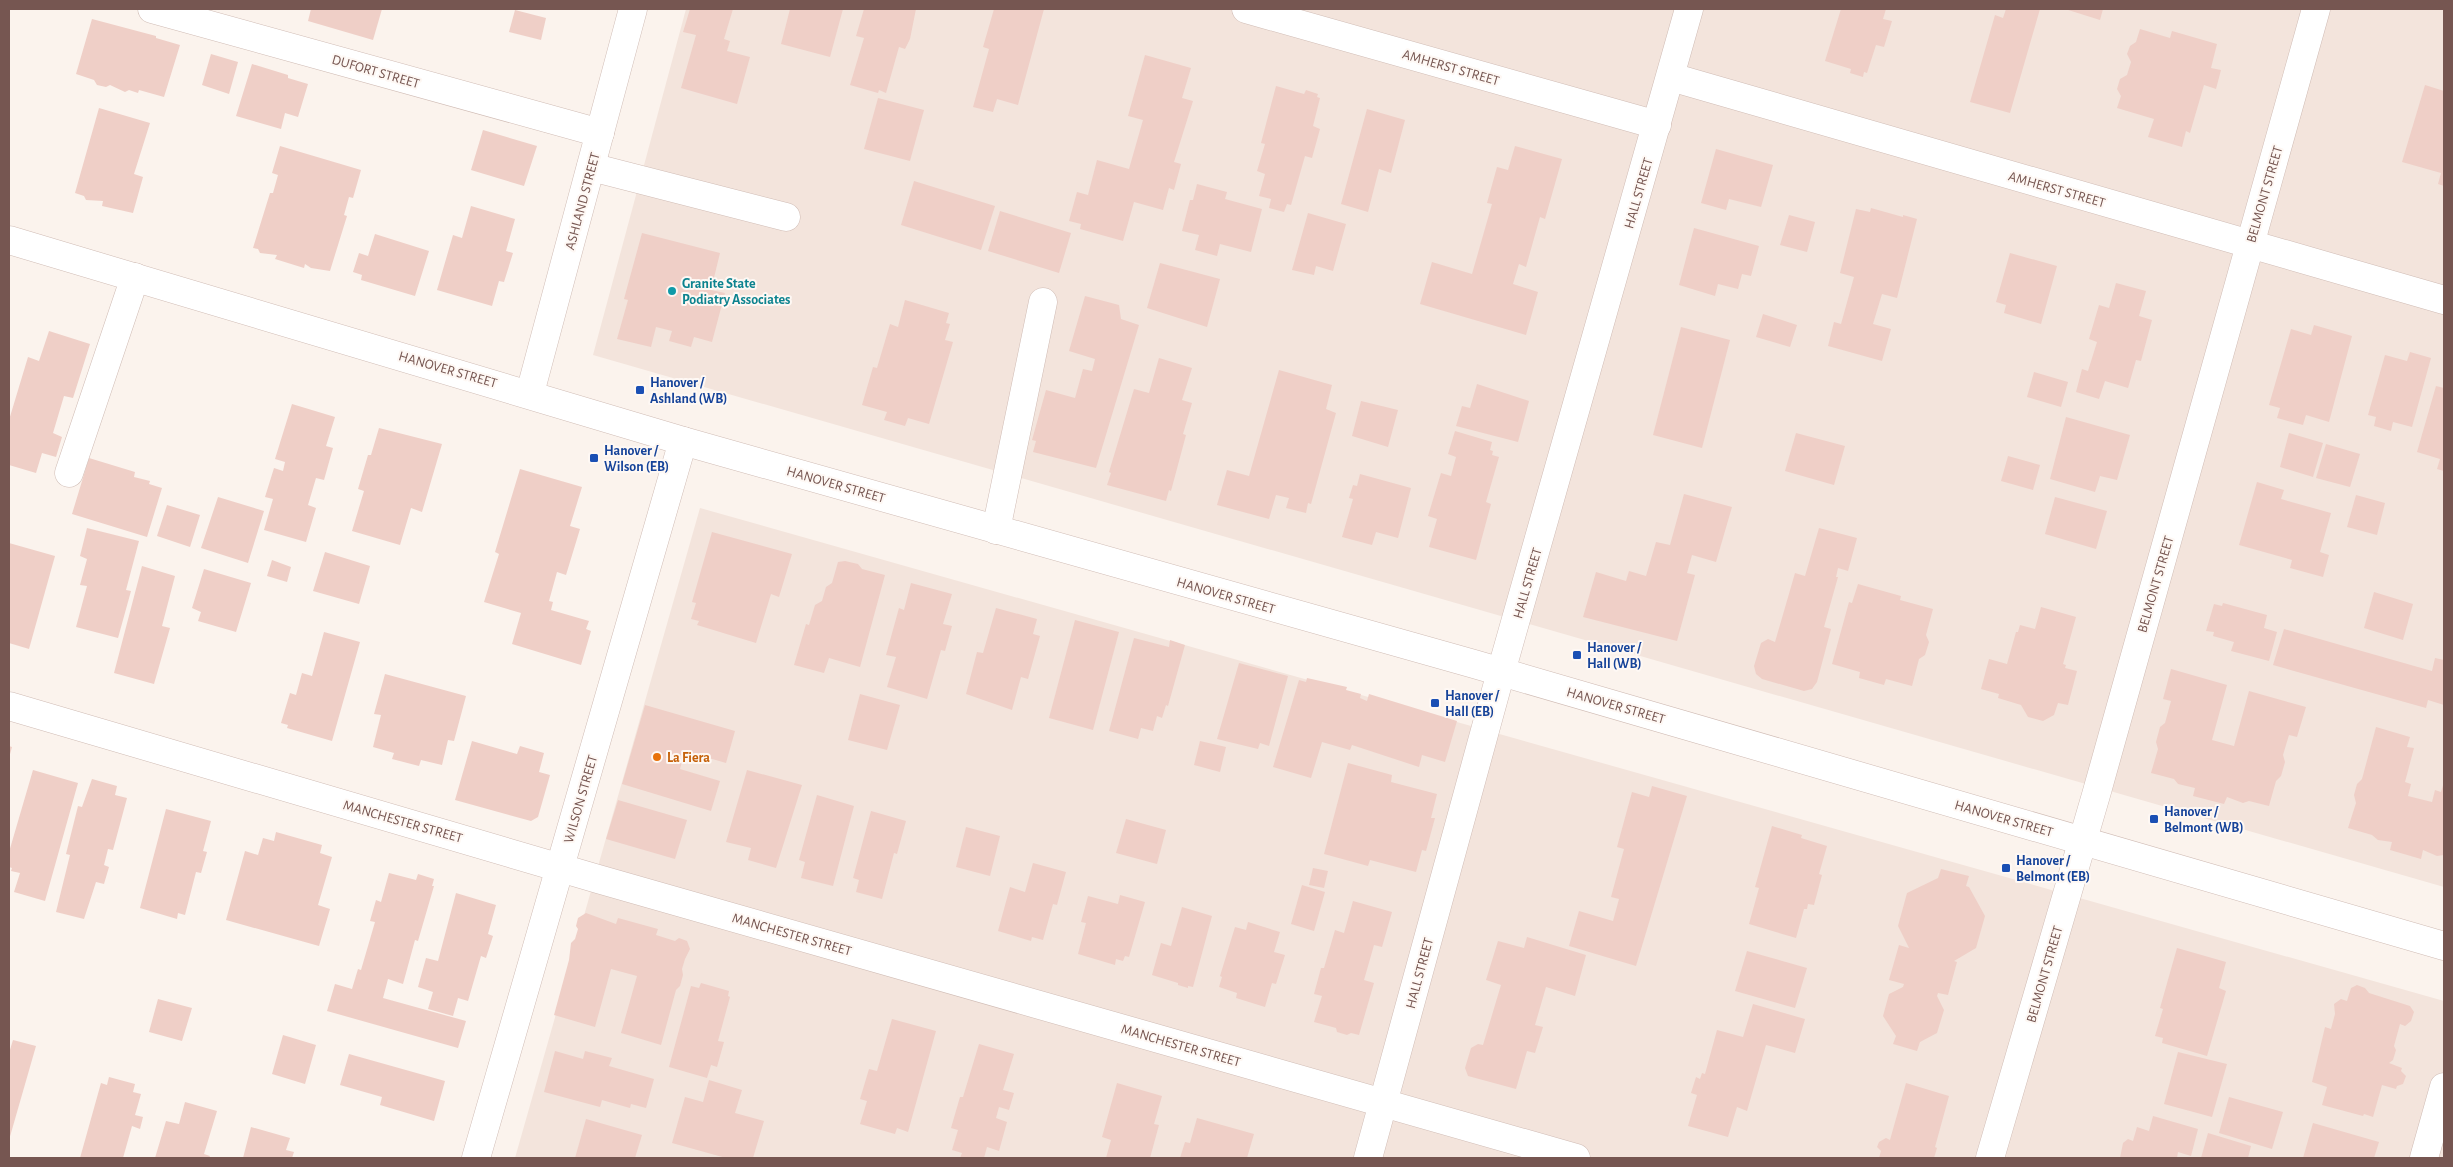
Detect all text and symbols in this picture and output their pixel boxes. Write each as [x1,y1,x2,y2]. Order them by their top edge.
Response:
street label: AMHERST STREET [1401,47,1501,89]
street label: DUFORT STREET [330,53,421,91]
street label: BELMONT STREET [2244,144,2286,244]
street label: ASHLAND STREET [563,151,603,252]
street label: HALL STREET [1622,156,1656,230]
street label: AMHERST STREET [2007,169,2107,211]
place label: Granite State Podiatry Associates [682,277,791,307]
marker: Granite State Podiatry Associates [666,285,678,297]
street label: HANOVER STREET [397,349,499,391]
place label: Hanover / Ashland (WB) [650,376,727,406]
marker: Hanover / Ashland (WB) [634,384,646,396]
place label: Hanover / Wilson (EB) [604,444,669,474]
marker: Hanover / Wilson (EB) [588,452,600,464]
street label: HANOVER STREET [785,464,887,506]
street label: BELMONT STREET [2135,534,2177,634]
street label: HALL STREET [1511,546,1545,620]
street label: HANOVER STREET [1175,575,1277,617]
place label: Hanover / Hall (WB) [1587,641,1642,671]
marker: Hanover / Hall (WB) [1571,649,1583,661]
street label: HANOVER STREET [1565,685,1667,727]
place label: Hanover / Hall (EB) [1445,689,1500,719]
marker: Hanover / Hall (EB) [1429,697,1441,709]
marker: La Fiera [651,751,663,763]
place label: La Fiera [667,751,710,765]
street label: WILSON STREET [562,754,600,845]
street label: MANCHESTER STREET [341,798,464,846]
street label: HANOVER STREET [1953,798,2055,840]
place label: Hanover / Belmont (WB) [2164,805,2244,835]
marker: Hanover / Belmont (WB) [2148,813,2160,825]
place label: Hanover / Belmont (EB) [2016,854,2090,884]
marker: Hanover / Belmont (EB) [2000,862,2012,874]
street label: MANCHESTER STREET [730,911,853,959]
street label: BELMONT STREET [2024,924,2066,1024]
street label: HALL STREET [1404,936,1436,1010]
street label: MANCHESTER STREET [1119,1022,1242,1070]

